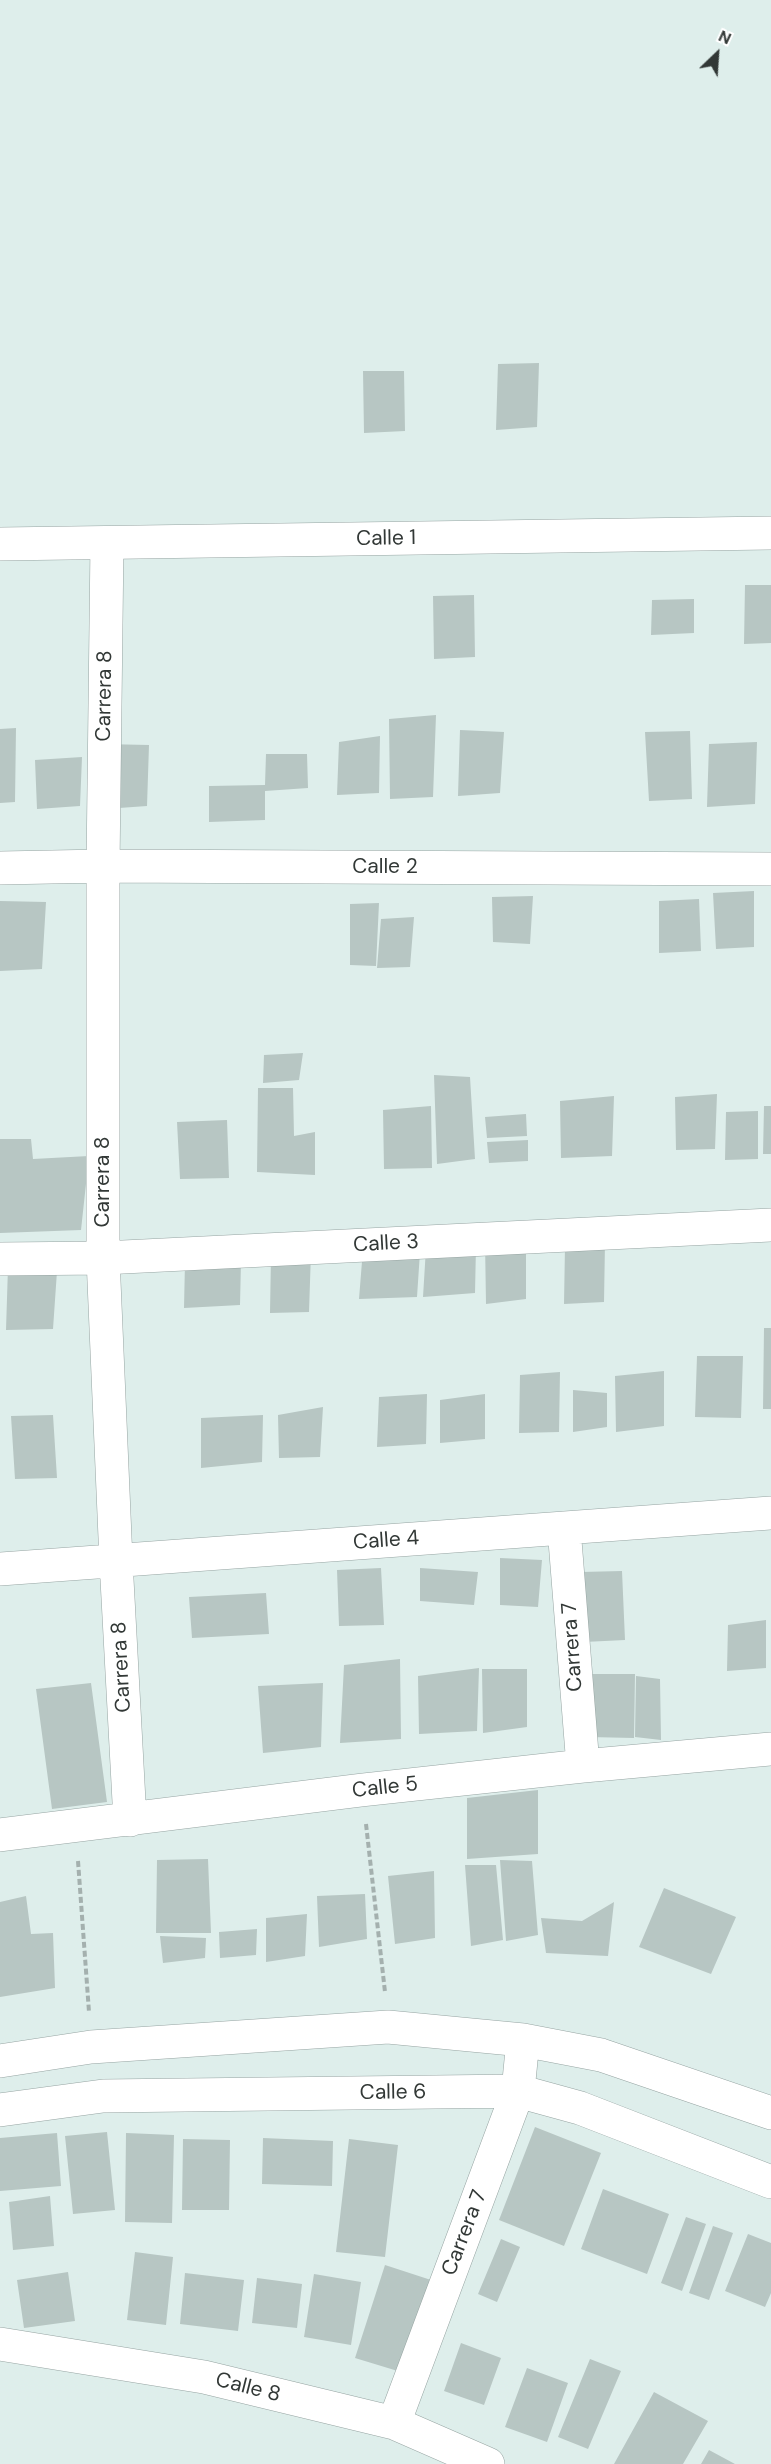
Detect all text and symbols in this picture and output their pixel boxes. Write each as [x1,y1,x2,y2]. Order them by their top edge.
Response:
north arrow [687,24,747,84]
text: N [715,25,735,49]
street label: Calle 1 [356,526,416,552]
street label: Carrera 8 [92,650,118,742]
street label: Calle 2 [352,854,418,880]
street label: Carrera 8 [90,1136,116,1228]
street label: Calle 3 [352,1230,420,1258]
street label: Calle 4 [352,1526,420,1556]
street label: Carrera 7 [557,1601,589,1693]
street label: Carrera 8 [107,1621,137,1713]
street label: Calle 5 [351,1772,419,1804]
street label: Calle 6 [360,2080,426,2106]
street label: Carrera 7 [437,2187,493,2279]
street label: Calle 8 [213,2368,283,2408]

